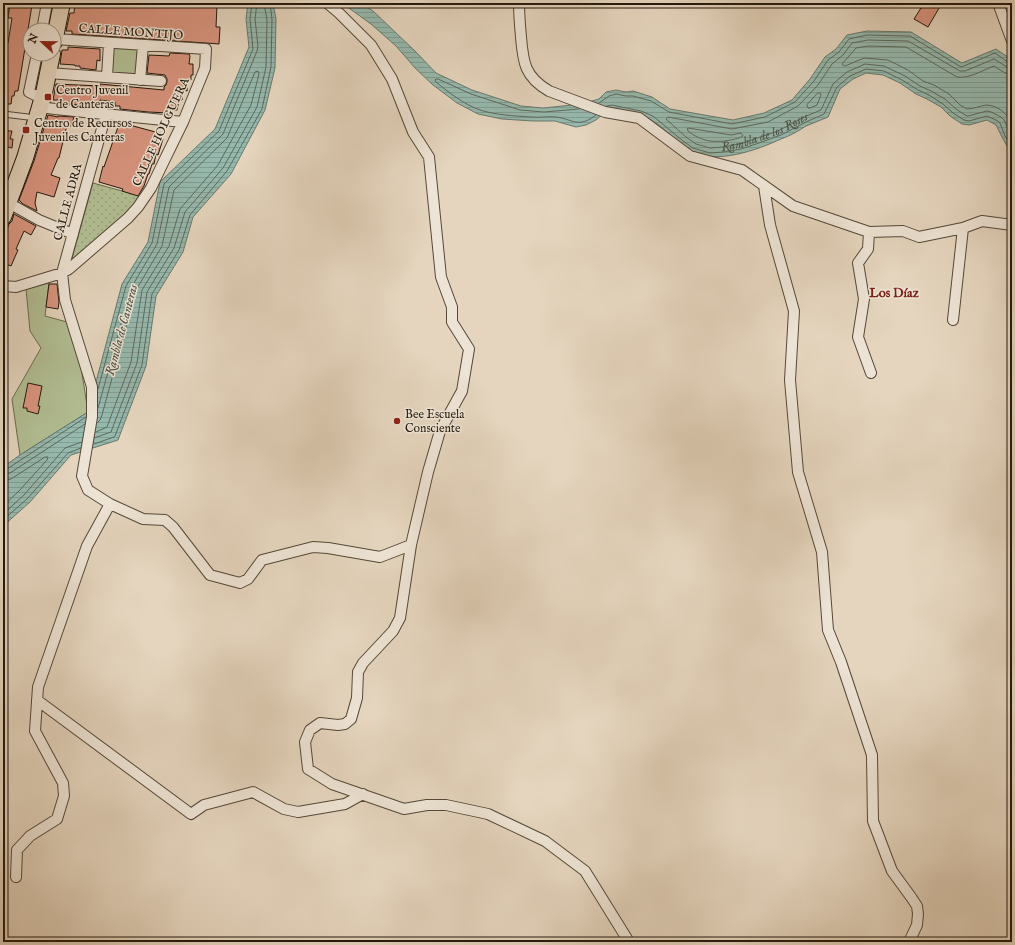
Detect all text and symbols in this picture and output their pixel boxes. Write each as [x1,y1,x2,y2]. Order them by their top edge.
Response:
street label: CALLE MONTIJO [78,21,184,44]
north arrow [22,22,62,62]
text: N [25,31,42,47]
street label: CALLE HOLGUERA [129,74,193,189]
place label: Centro Juvenil de Canteras [56,83,129,112]
marker: Centro Juvenil de Canteras [43,92,53,102]
water label: Rambla de los Roses [720,108,811,156]
place label: Centro de Recursos Juveniles Canteras [32,116,132,146]
marker: Centro de Recursos Juveniles Canteras [21,125,31,135]
street label: CALLE ADRA [50,161,86,242]
water label: Rambla de Canteras [102,282,142,377]
district label: Los Díaz [868,285,919,302]
place label: Bee Escuela Consciente [405,407,465,436]
marker: Bee Escuela Consciente [392,416,402,426]

